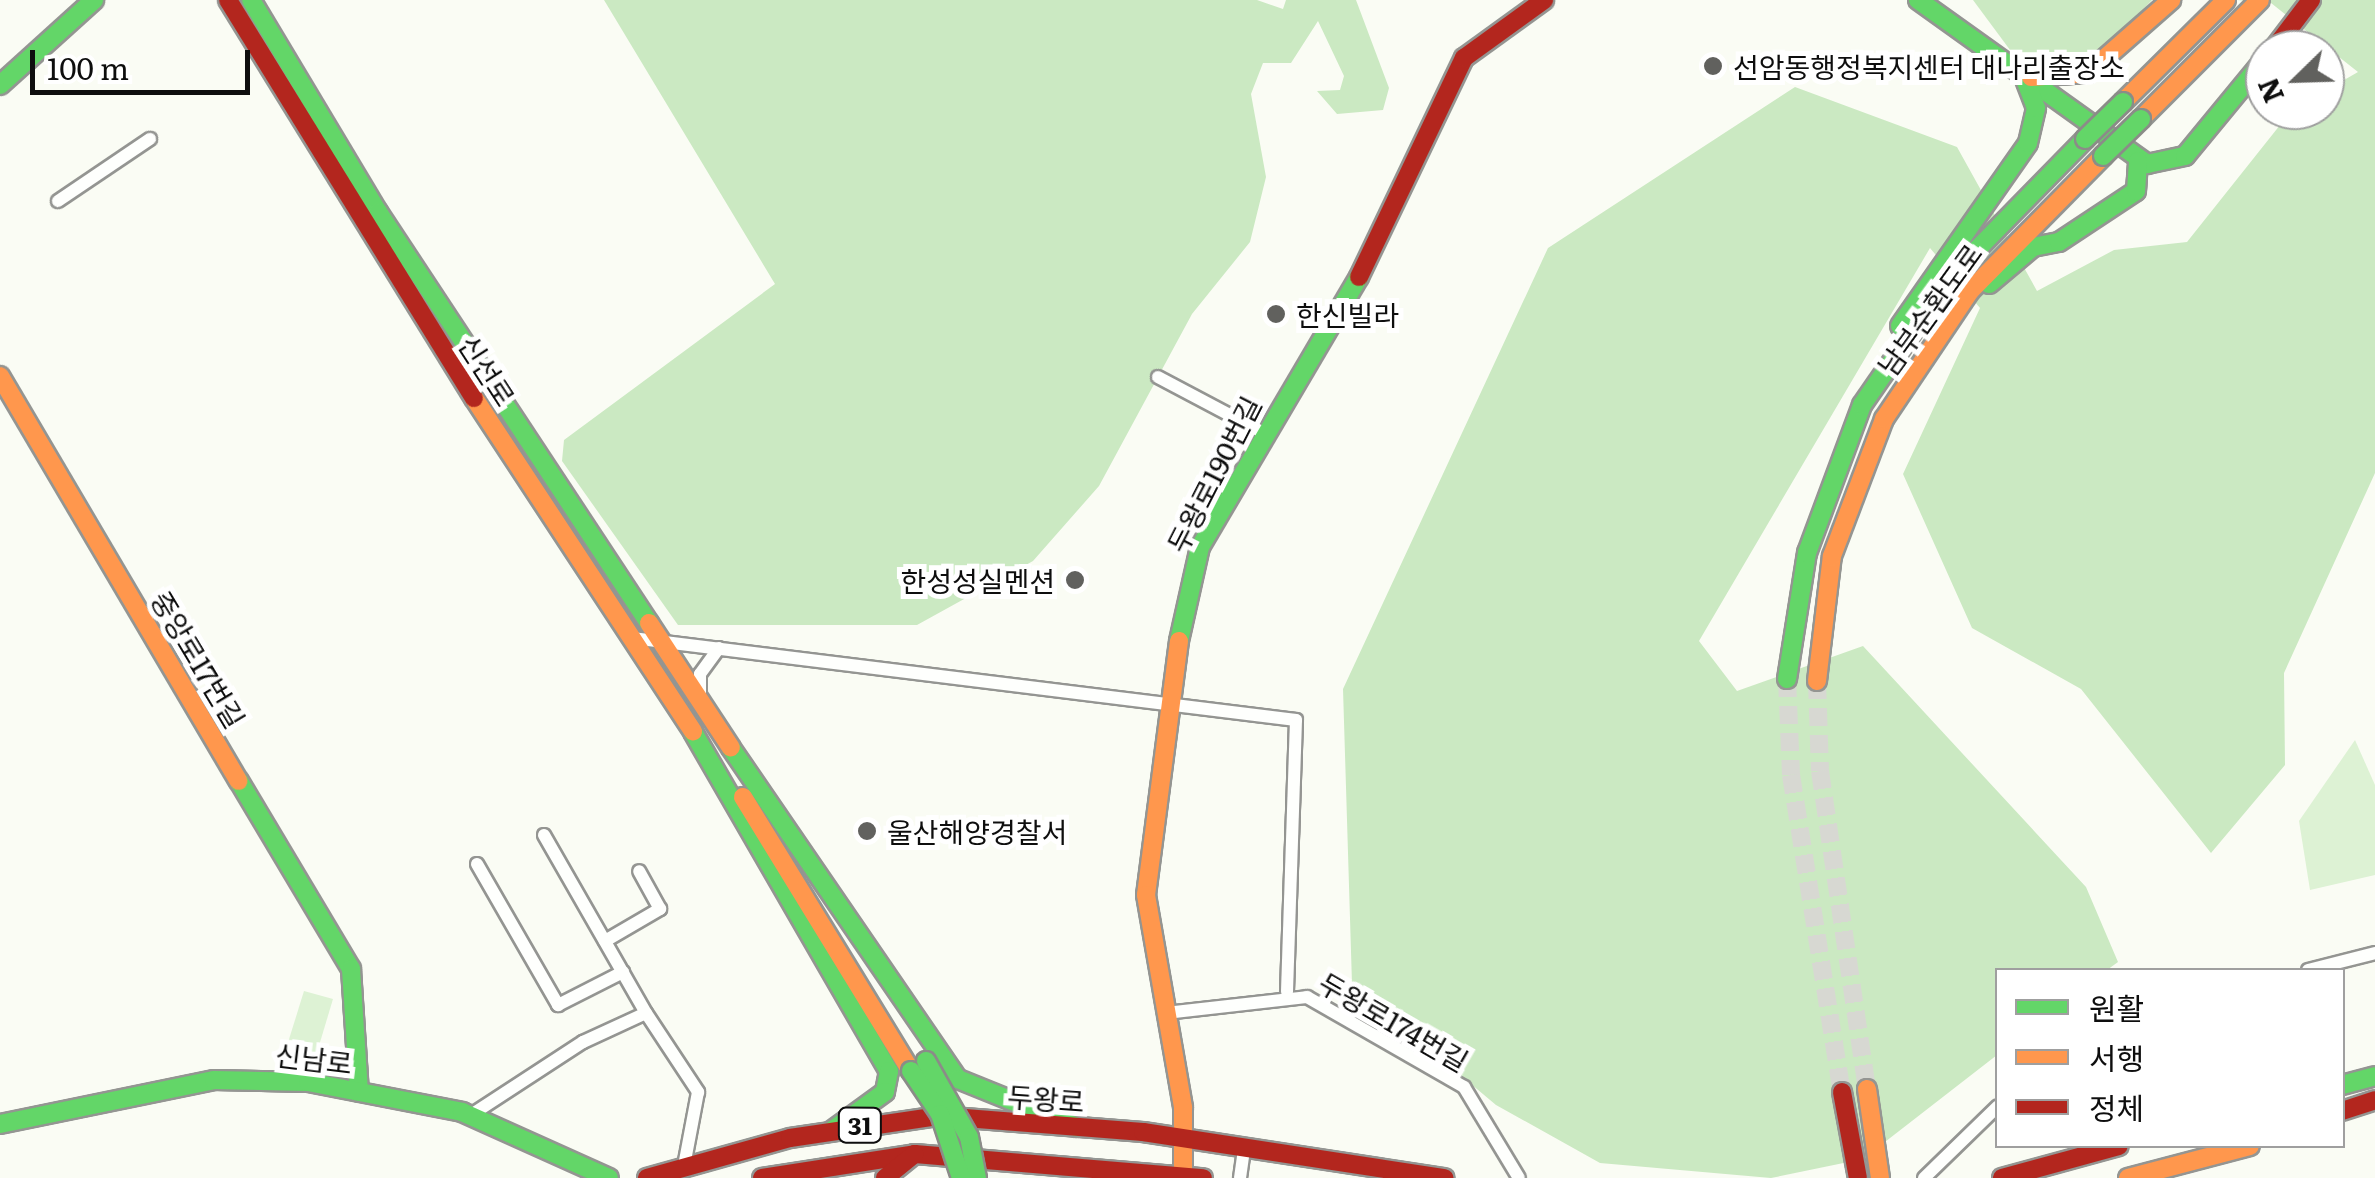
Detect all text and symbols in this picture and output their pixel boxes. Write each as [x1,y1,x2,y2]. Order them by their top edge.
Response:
scale bar [35,30,255,92]
north arrow [2245,30,2345,130]
text: 100 m [47,45,129,89]
place label: 선암동행정복지센터 대나리출장소 [1733,49,2125,83]
marker: 선암동행정복지센터 대나리출장소 [1702,55,1724,77]
text: N [2245,72,2293,110]
street label: 남부순환도로 [1870,237,1988,381]
place label: 한신빌라 [1296,297,1399,331]
marker: 한신빌라 [1265,303,1287,325]
street label: 신선로 [453,328,523,412]
street label: 두왕로190번길 [1159,390,1267,558]
place label: 한성성실멘션 [900,563,1055,597]
marker: 한성성실멘션 [1064,569,1086,591]
street label: 중앙로17번길 [145,585,253,733]
place label: 울산해양경찰서 [887,814,1067,848]
marker: 울산해양경찰서 [856,820,878,842]
street label: 두왕로174번길 [1313,965,1475,1077]
legend [1995,968,2345,1148]
text: 원활 [2089,985,2144,1029]
text: 서행 [2089,1035,2144,1079]
street label: 신남로 [274,1037,354,1079]
street label: 두왕로 [1006,1079,1086,1117]
text: 정체 [2089,1085,2144,1129]
road number: 31 [838,1105,882,1145]

